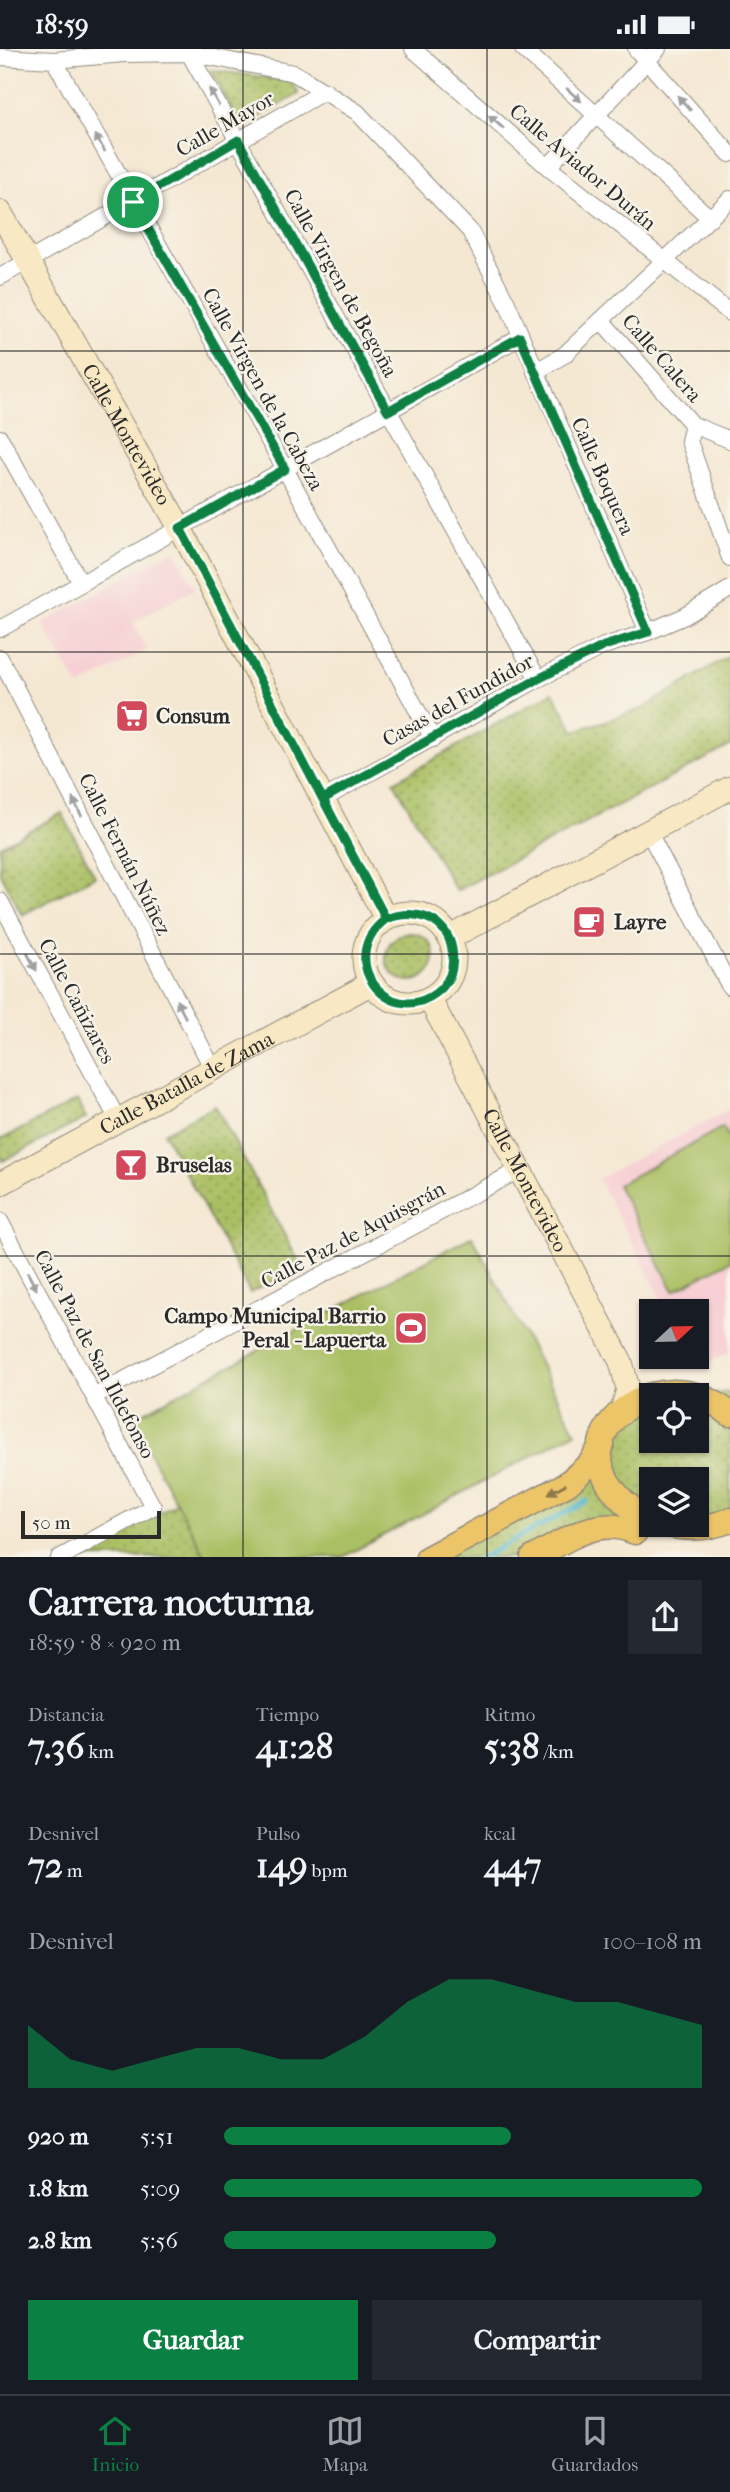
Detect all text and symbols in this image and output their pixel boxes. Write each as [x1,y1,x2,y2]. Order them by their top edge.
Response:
text: 18:59 [35,9,89,40]
street label: Calle Mayor [172,86,278,162]
one-way arrow [208,87,220,106]
one-way arrow [565,87,583,103]
one-way arrow [677,95,693,112]
street label: Calle Aviador Durán [505,99,661,235]
one-way arrow [488,115,505,130]
one-way arrow [94,133,106,152]
pin [103,172,163,232]
icon: arrive [114,183,152,221]
street label: Calle Virgen de Begoña [279,185,403,381]
street label: Calle Virgen de la Cabeza [197,284,329,495]
street label: Calle Calera [617,309,707,407]
street label: Calle Montevideo [77,360,176,509]
street label: Calle Boquera [566,413,640,539]
street label: Casas del Fundidor [378,648,538,752]
supermarket icon: Consum [113,697,151,735]
place label: Consum [156,704,230,728]
street label: Calle Fernán Núñez [74,769,176,939]
one-way arrow [71,796,83,816]
cafe icon: Layre [570,903,608,941]
place label: Layre [614,910,667,934]
street label: Calle Cañizares [34,934,120,1068]
one-way arrow [26,952,38,971]
one-way arrow [176,998,188,1018]
street label: Calle Batalla de Zama [95,1026,278,1140]
street label: Calle Montevideo [478,1104,573,1256]
bar icon: Bruselas [112,1146,150,1184]
place label: Bruselas [156,1153,232,1177]
street label: Calle Paz de Aquisgrán [257,1176,449,1294]
street label: Calle Paz de San Ildefonso [30,1245,160,1463]
one-way arrow [26,1272,38,1292]
north arrow [639,1299,709,1369]
map controls [639,1299,709,1537]
place label: Campo Municipal Barrio Peral - Lapuerta [164,1304,387,1352]
sports icon: Campo Municipal Barrio Peral - Lapuerta [392,1309,430,1347]
button: locate [639,1383,709,1453]
button: layers [639,1467,709,1537]
one-way arrow [547,1483,567,1495]
scale bar [21,1509,161,1540]
text: 50 m [32,1512,71,1534]
text: Carrera nocturna [28,1580,313,1625]
button: share [628,1580,702,1654]
text: 18:59 · 8 × 920 m [28,1629,181,1656]
text: Distancia [28,1704,104,1726]
text: Tiempo [256,1704,319,1726]
text: Ritmo [484,1704,535,1726]
text: 7.36 [28,1726,84,1767]
text: 41:28 [256,1726,333,1767]
text: 5:38 [484,1726,540,1767]
text: km [84,1741,114,1763]
text: /km [540,1741,574,1763]
text: Desnivel [28,1823,99,1845]
text: Pulso [256,1823,300,1845]
text: kcal [484,1823,516,1845]
text: 72 [28,1845,63,1886]
text: 149 [256,1845,308,1886]
text: 447 [484,1845,541,1886]
text: m [63,1860,83,1882]
text: bpm [308,1860,348,1882]
text: Desnivel [28,1928,114,1955]
text: 100–108 m [602,1928,702,1955]
text: 920 m [28,2123,89,2150]
text: 5:51 [140,2123,174,2150]
text: 1.8 km [28,2175,88,2202]
text: 5:09 [140,2175,180,2202]
text: 2.8 km [28,2227,92,2254]
text: 5:56 [140,2227,178,2254]
button: Guardar [28,2300,358,2380]
button: Compartir [372,2300,702,2380]
tab: Inicio [92,2412,139,2476]
tab: Mapa [323,2412,368,2476]
tab: Guardados [551,2412,638,2476]

